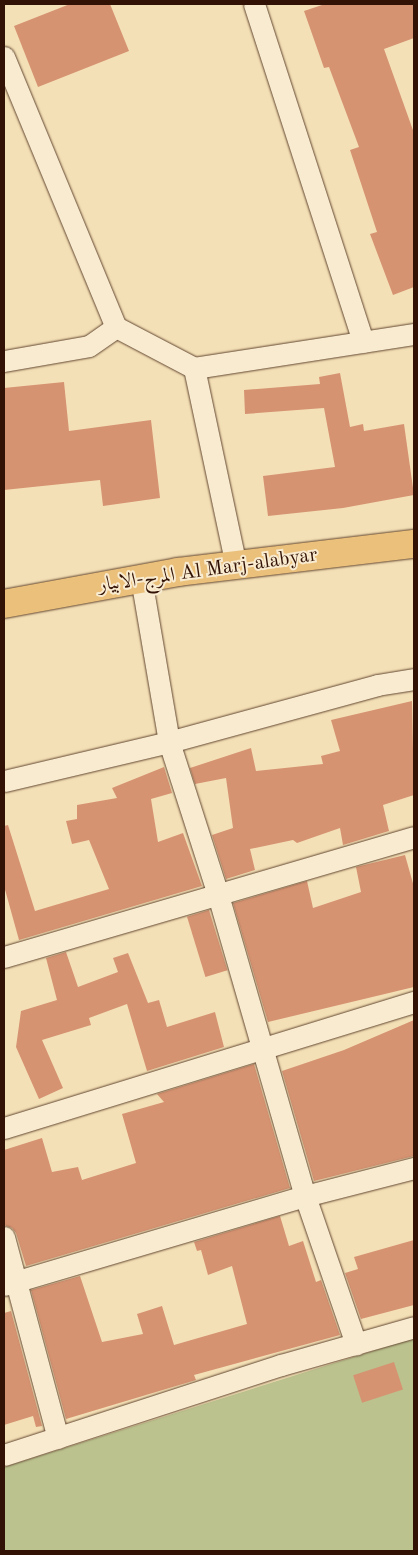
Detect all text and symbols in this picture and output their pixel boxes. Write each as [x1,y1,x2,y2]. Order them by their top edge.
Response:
street label: المرج-الابيار Al Marj-alabyar [97,544,319,598]

